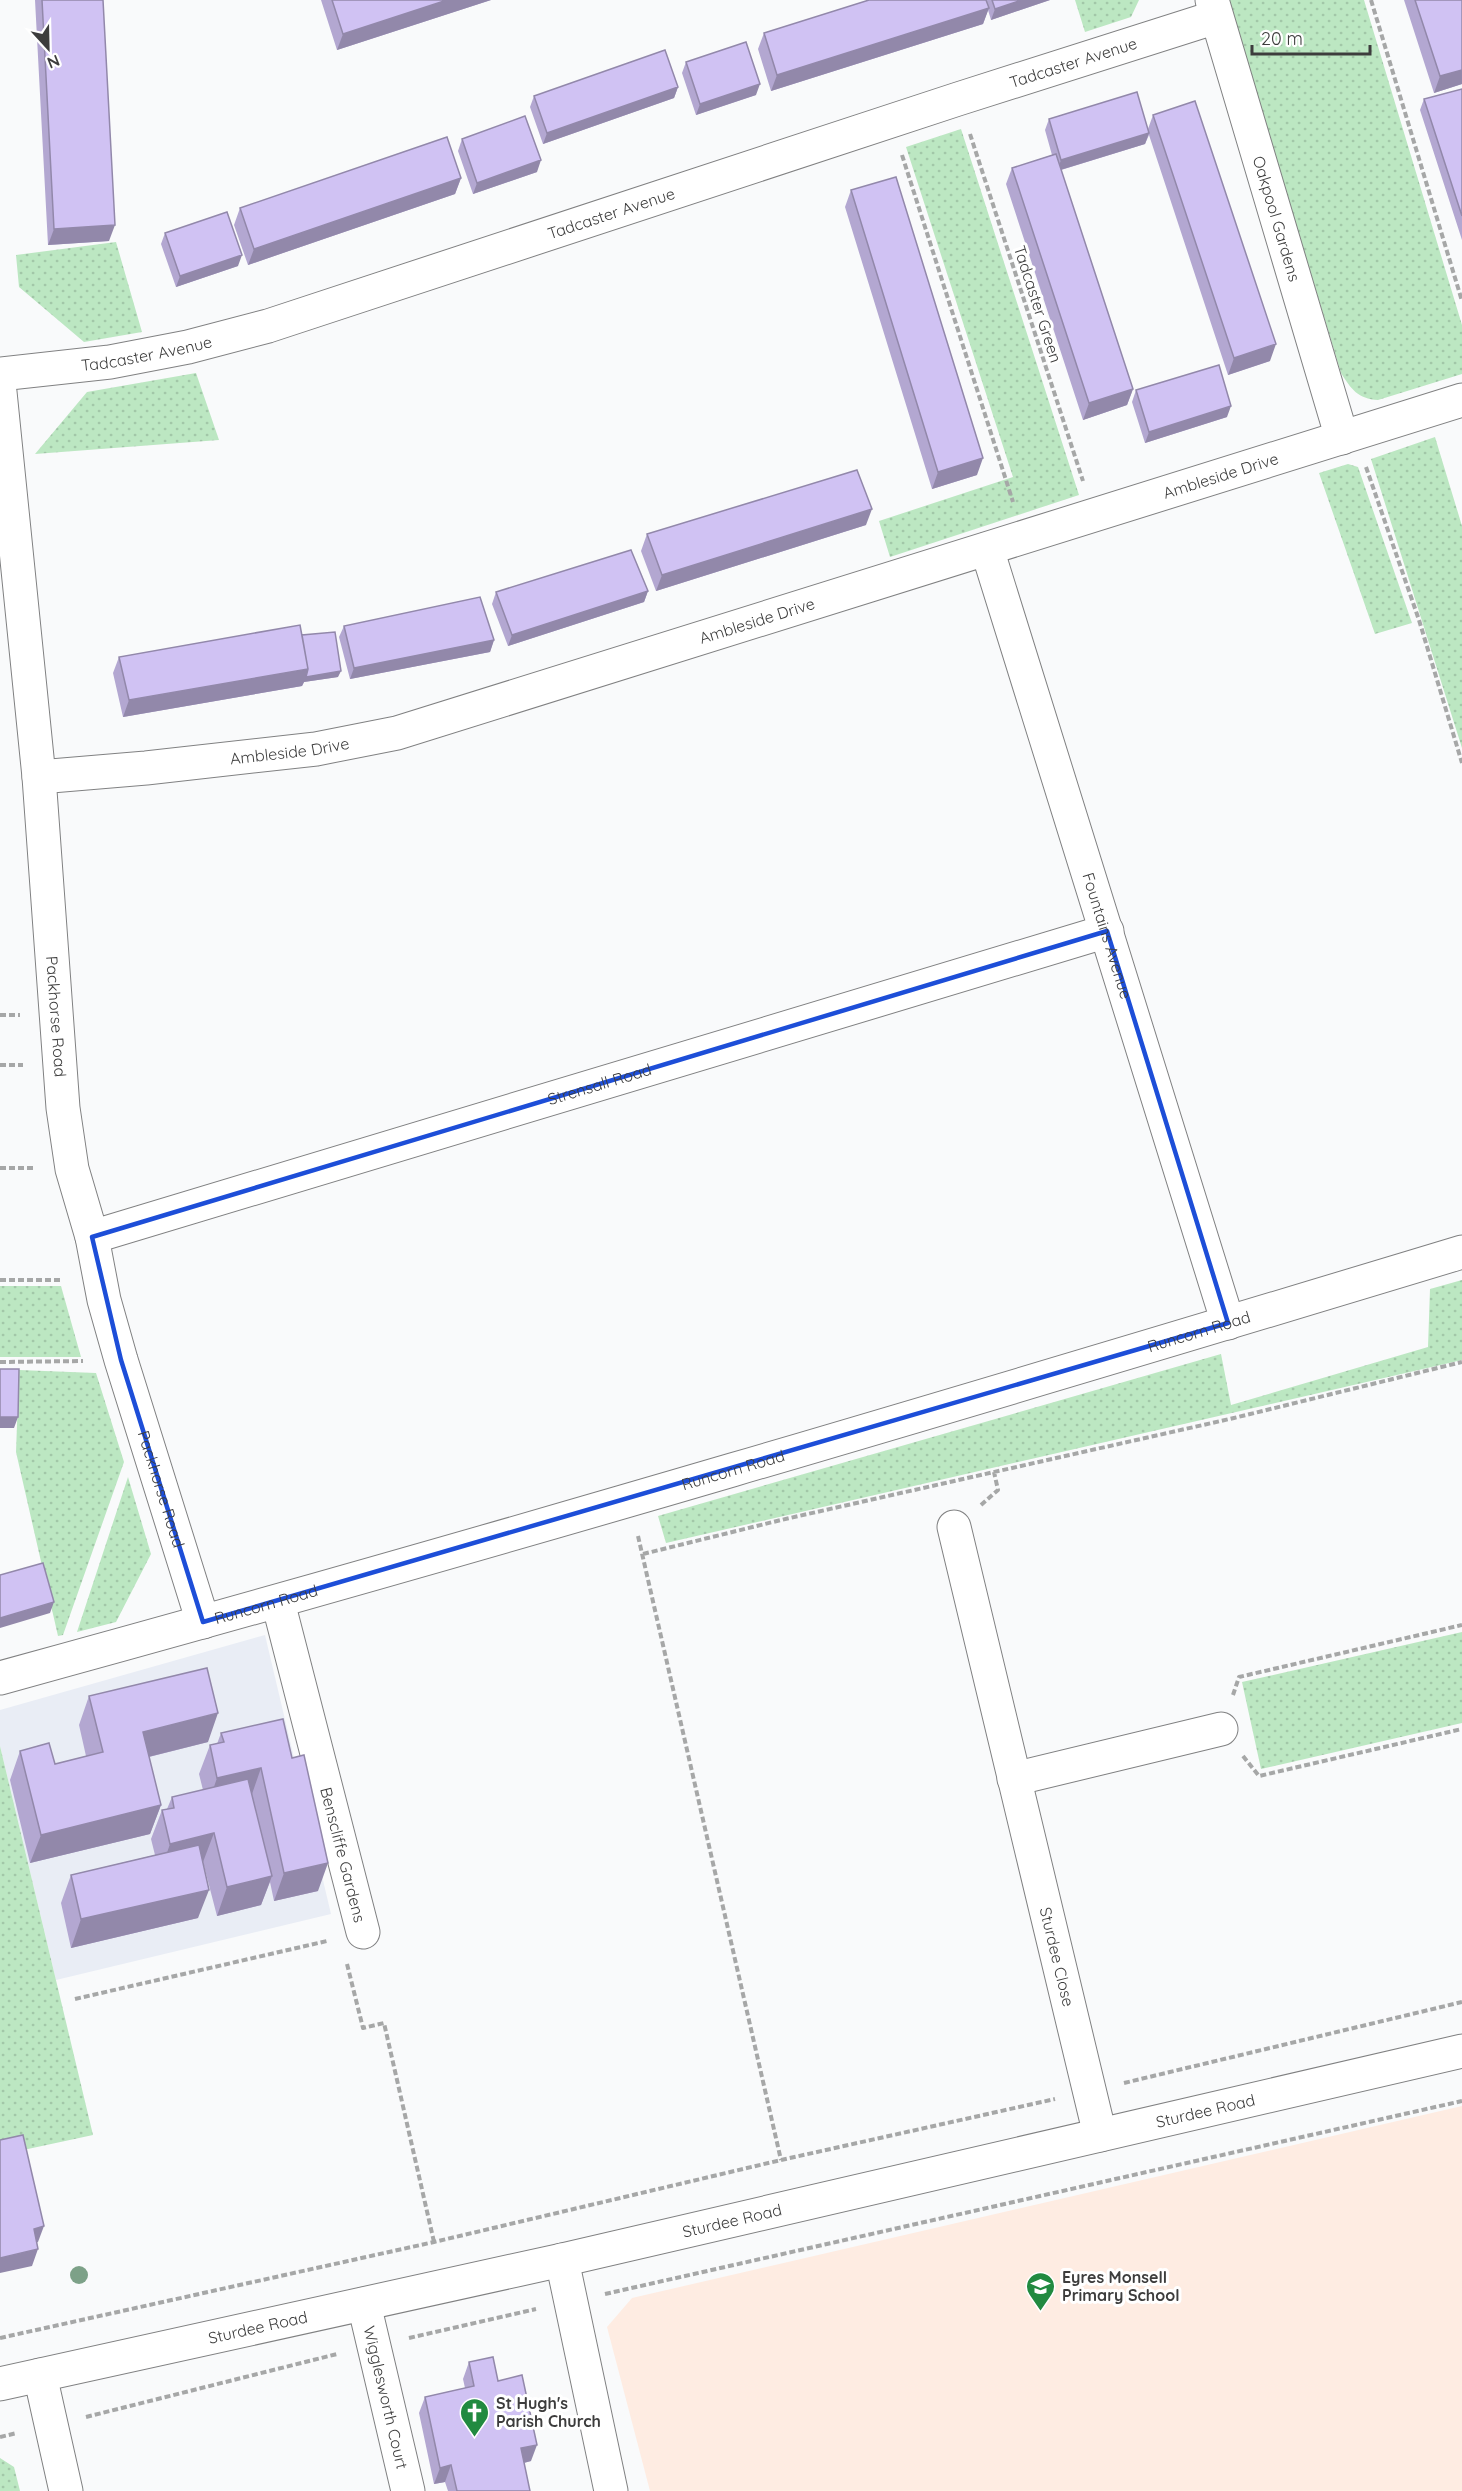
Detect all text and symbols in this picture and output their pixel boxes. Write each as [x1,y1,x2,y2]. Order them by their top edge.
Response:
north arrow [18,18,78,78]
scale bar [1252,18,1370,56]
text: 20 m [1261,27,1303,50]
street label: Tadcaster Avenue [1007,33,1139,92]
text: N [44,50,63,73]
street label: Oakpool Gardens [1249,153,1305,284]
street label: Tadcaster Avenue [545,183,677,243]
street label: Tadcaster Green [1010,243,1066,365]
street label: Tadcaster Avenue [80,331,214,375]
street label: Ambleside Drive [1160,448,1281,503]
street label: Ambleside Drive [697,593,817,648]
street label: Ambleside Drive [229,733,351,769]
street label: Fountains Avenue [1078,870,1136,1001]
street label: Packhorse Road [42,955,71,1078]
street label: Strensall Road [545,1059,654,1109]
street label: Runcorn Road [1145,1306,1253,1356]
street label: Packhorse Road [134,1428,189,1550]
street label: Runcorn Road [679,1445,787,1494]
street label: Runcorn Road [212,1580,320,1628]
street label: Benscliffe Gardens [316,1785,370,1925]
street label: Sturdee Close [1036,1905,1079,2009]
street label: Sturdee Road [1154,2089,1257,2132]
street label: Sturdee Road [680,2199,784,2242]
place label: Eyres Monsell Primary School [1062,2267,1180,2305]
school or university icon: Eyres Monsell Primary School [1025,2270,1057,2312]
street label: Sturdee Road [206,2306,309,2348]
street label: Wigglesworth Court [359,2324,413,2471]
place label: St Hugh's Parish Church [496,2393,601,2431]
church icon: St Hugh's Parish Church [459,2396,491,2438]

